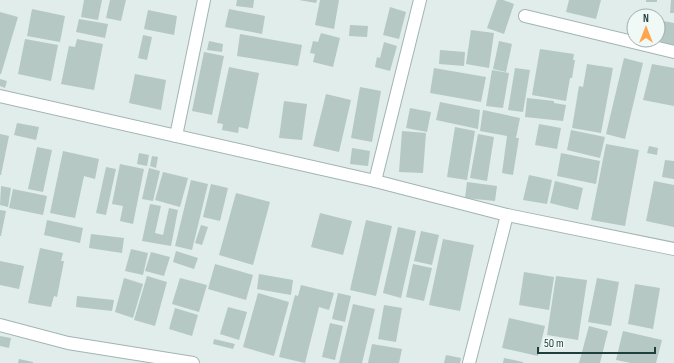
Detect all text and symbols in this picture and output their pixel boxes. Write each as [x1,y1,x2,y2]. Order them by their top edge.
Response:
north arrow [626,8,666,48]
text: N [643,12,649,25]
scale bar [538,329,655,355]
text: 50 m [544,336,564,351]

